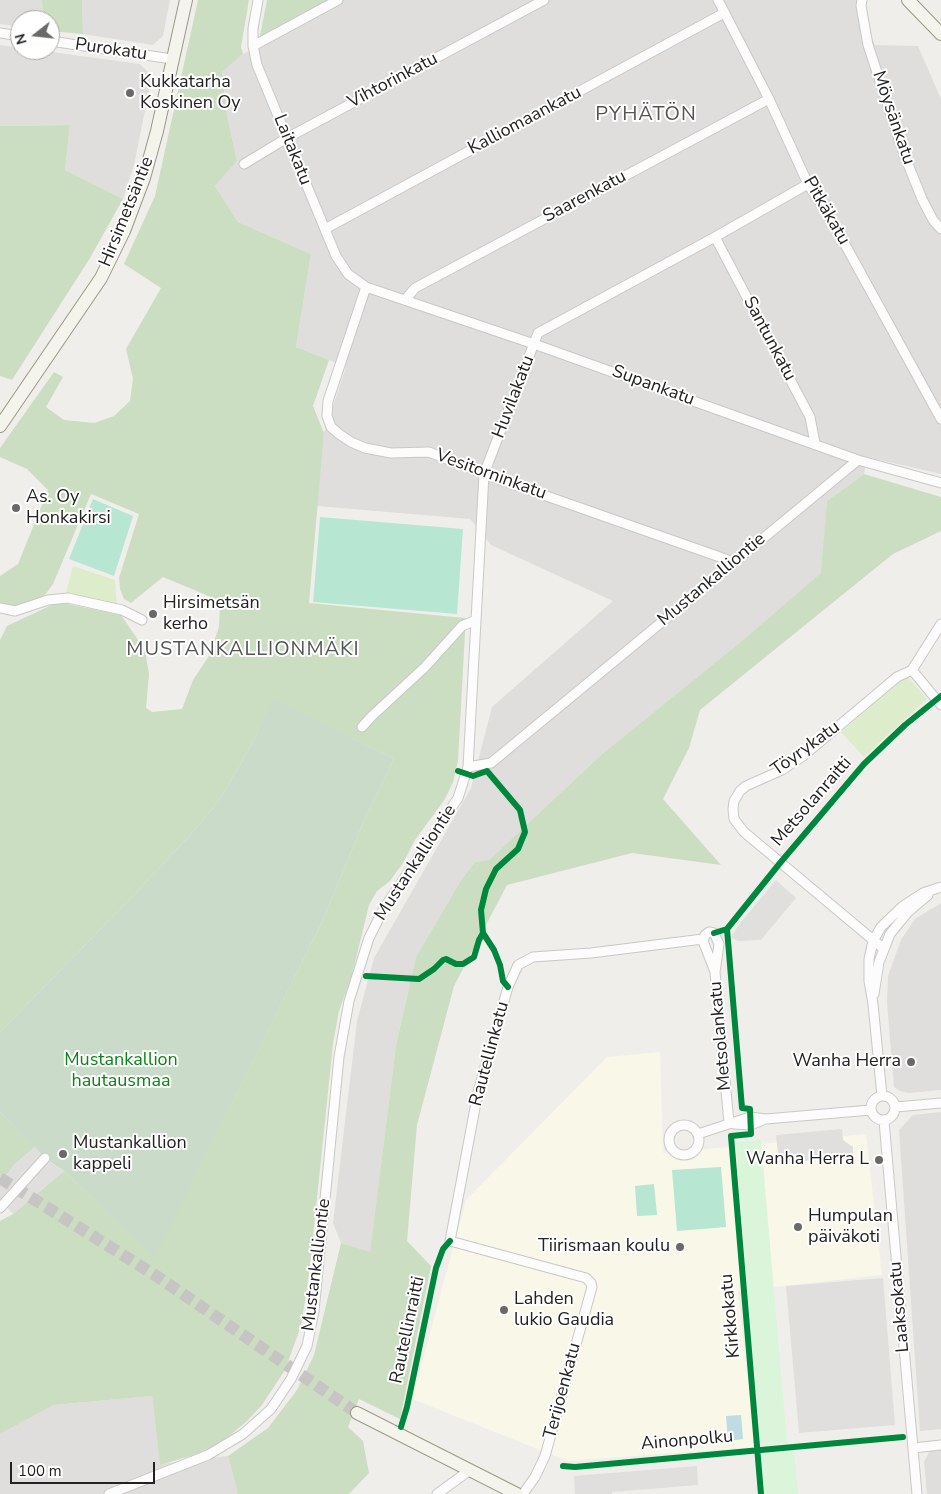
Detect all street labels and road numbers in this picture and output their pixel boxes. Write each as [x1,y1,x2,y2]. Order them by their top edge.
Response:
street label: Purokatu [74,34,148,66]
street label: Vihtorinkatu [344,48,442,114]
street label: Möysänkatu [867,68,919,168]
street label: Kalliomaankatu [465,82,585,160]
street label: Laitakatu [268,112,316,188]
street label: Hirsimetsäntie [95,154,159,270]
street label: Saarenkatu [540,166,630,228]
street label: Pitkäkatu [798,173,854,249]
street label: Santunkatu [738,293,800,385]
street label: Huvilakatu [488,353,540,441]
street label: Supankatu [609,361,697,411]
street label: Vesitorninkatu [433,445,549,505]
street label: Mustankalliontie [654,529,770,631]
street label: Töyrykatu [767,717,845,781]
street label: Metsolanraitti [767,753,857,851]
street label: Mustankalliontie [371,801,461,925]
street label: Metsolankatu [705,980,737,1092]
street label: Rautellinkatu [466,999,514,1109]
street label: Mustankalliontie [298,1197,336,1333]
street label: Laaksokatu [885,1261,915,1353]
street label: Kirkkokatu [717,1273,745,1359]
street label: Rautellinraitti [386,1274,430,1386]
street label: Terijoenkatu [540,1341,586,1441]
street label: Ainonpolku [640,1426,734,1456]

